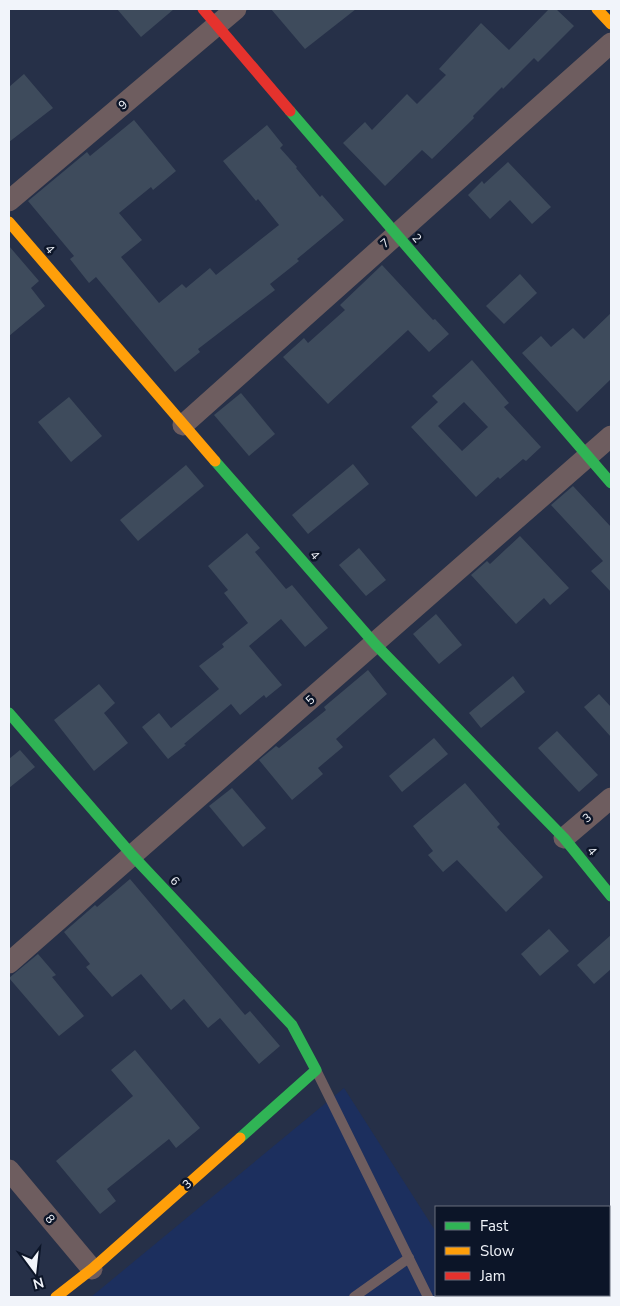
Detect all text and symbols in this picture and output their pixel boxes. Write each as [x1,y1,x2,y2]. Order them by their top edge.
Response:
street label: 9 [115,97,131,113]
street label: 2 [409,230,425,246]
street label: 7 [377,235,393,251]
street label: 4 [42,241,58,257]
street label: 4 [307,547,323,563]
street label: 5 [302,692,318,708]
street label: 3 [579,810,595,826]
street label: 4 [584,843,600,859]
street label: 6 [167,873,183,889]
street label: 3 [179,1176,195,1192]
legend [435,1206,610,1296]
street label: 8 [42,1211,58,1227]
text: Fast [480,1216,509,1236]
text: Slow [480,1241,515,1261]
north arrow [10,1246,60,1296]
text: Jam [479,1266,506,1286]
text: N [31,1273,46,1294]

